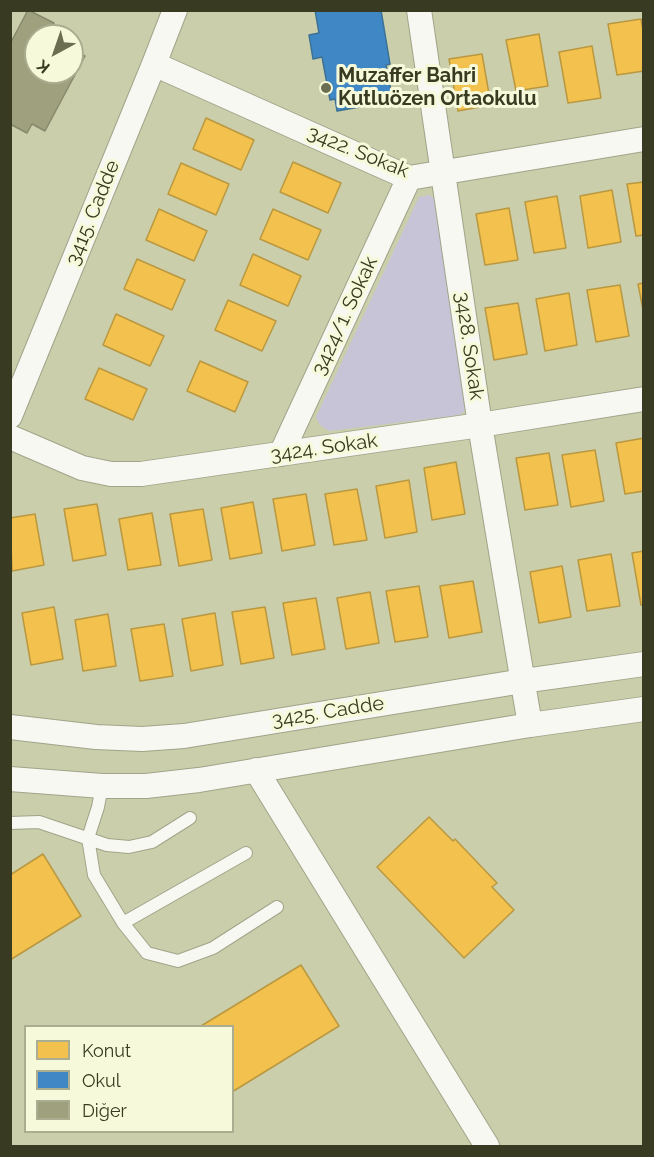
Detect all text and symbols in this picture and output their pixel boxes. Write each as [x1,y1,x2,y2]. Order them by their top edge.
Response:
north arrow [24,24,84,84]
text: K [33,56,54,77]
place label: Muzaffer Bahri Kutluözen Ortaokulu [338,64,536,111]
marker: Muzaffer Bahri Kutluözen Ortaokulu [319,81,333,95]
street label: 3422. Sokak [304,121,412,183]
street label: 3415. Cadde [61,157,125,269]
street label: 3424/1. Sokak [307,253,383,379]
street label: 3428. Sokak [450,290,488,402]
street label: 3424. Sokak [269,429,379,467]
street label: 3425. Cadde [270,691,386,733]
legend [24,1025,234,1133]
text: Konut [82,1040,131,1061]
text: Okul [82,1070,121,1091]
text: Diğer [82,1100,127,1121]

